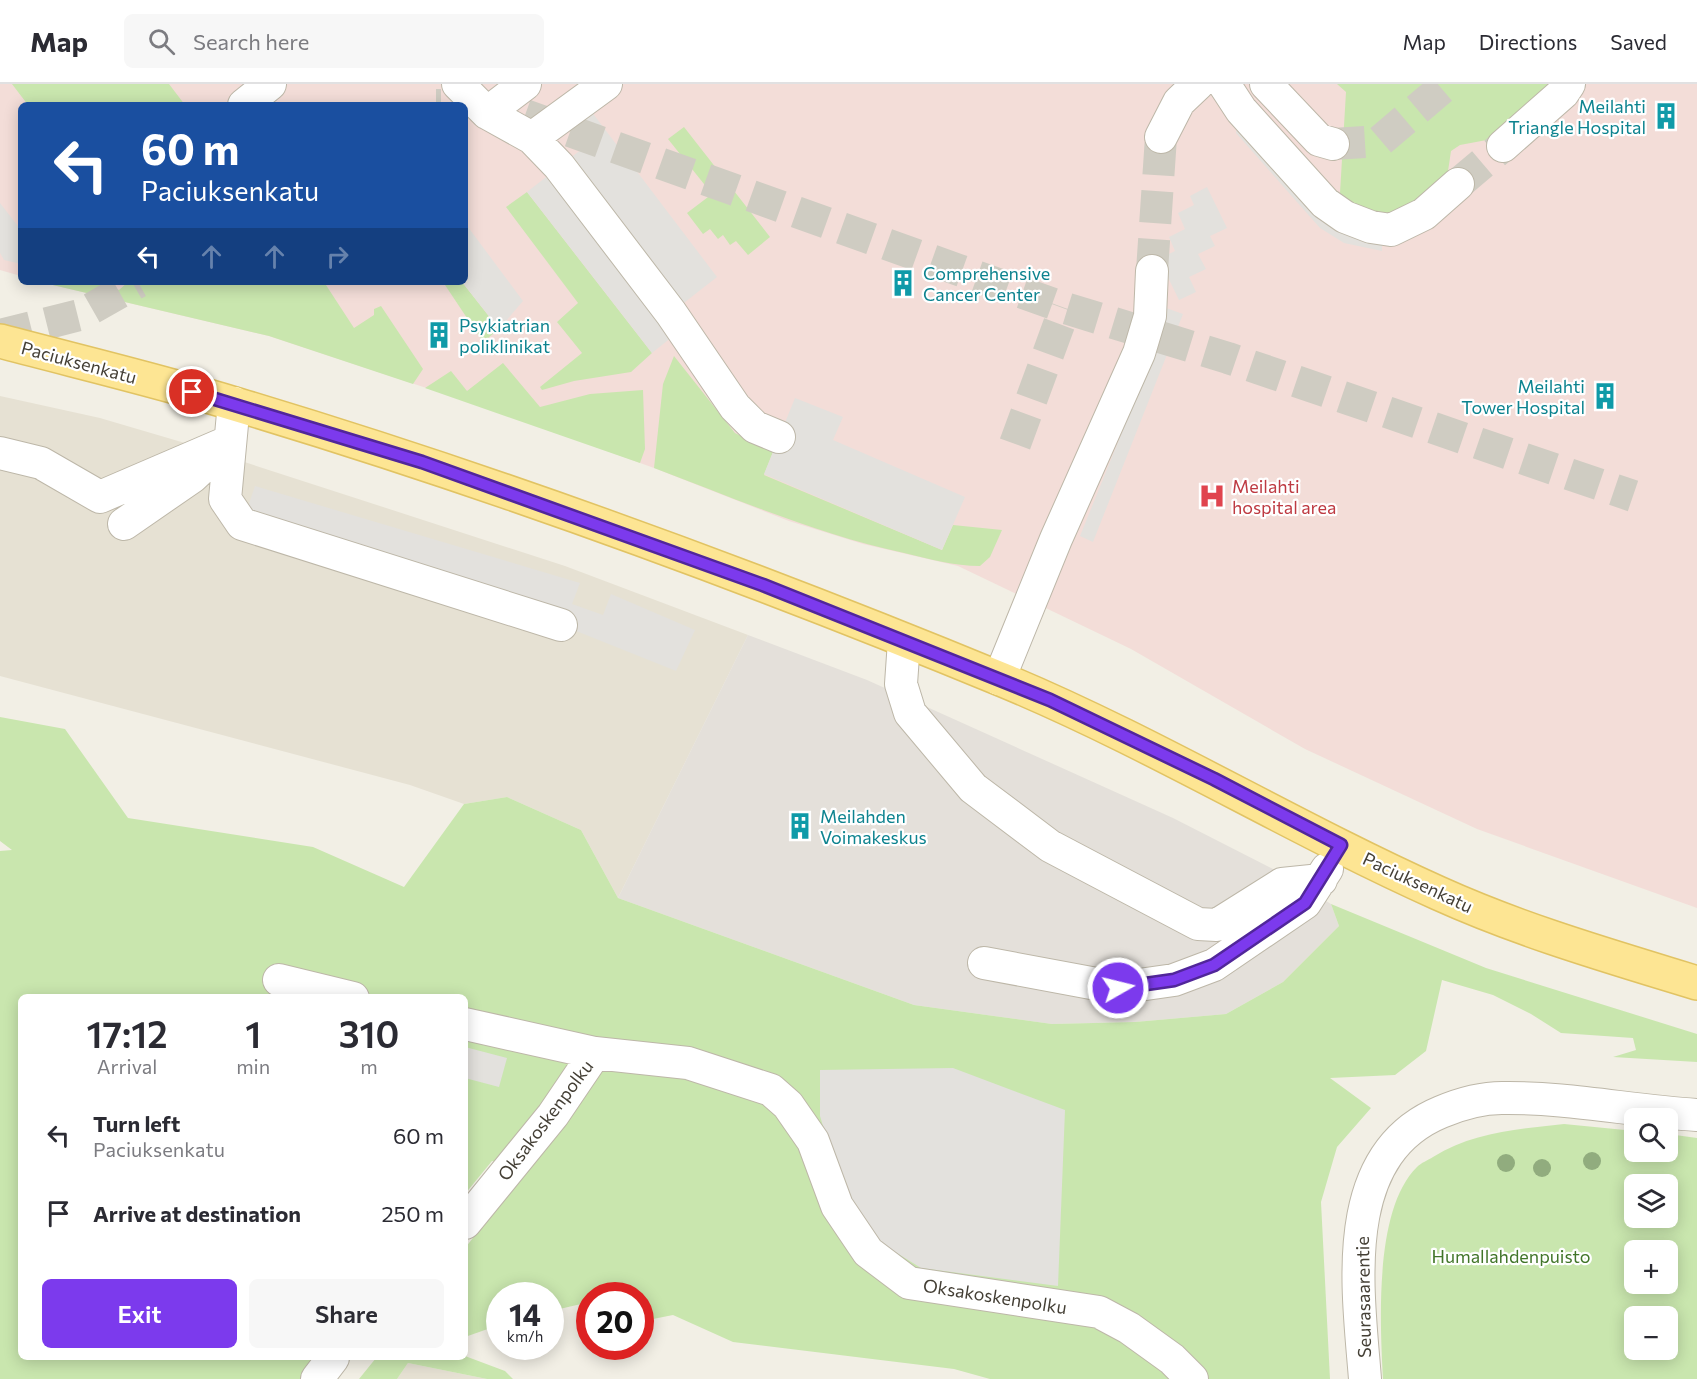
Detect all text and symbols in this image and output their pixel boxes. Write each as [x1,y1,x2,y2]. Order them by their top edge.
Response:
search box [124,14,544,68]
text: Map [30,24,88,58]
icon: search [145,25,178,58]
text: Search here [193,28,309,55]
text: Map [1403,29,1446,54]
text: Directions [1479,29,1577,54]
text: Saved [1610,29,1667,54]
place label: Meilahti Triangle Hospital [1508,95,1646,138]
building icon: Meilahti Triangle Hospital [1651,101,1681,131]
text: 60 m [141,122,240,174]
icon: left [42,126,120,204]
text: Paciuksenkatu [141,174,319,207]
icon: left [132,240,165,273]
icon: ahead [195,240,228,273]
icon: ahead [258,240,291,273]
icon: right [321,240,354,273]
place label: Comprehensive Cancer Center [923,262,1050,305]
building icon: Comprehensive Cancer Center [888,268,918,298]
place label: Psykiatrian poliklinikat [459,314,550,357]
building icon: Psykiatrian poliklinikat [424,320,454,350]
street label: Paciuksenkatu [19,336,139,388]
pin [166,366,217,417]
icon: arrive [175,375,208,408]
place label: Meilahti Tower Hospital [1461,375,1585,418]
building icon: Meilahti Tower Hospital [1590,381,1620,411]
place label: Meilahti hospital area [1232,475,1336,518]
hospital icon: Meilahti hospital area [1197,481,1227,511]
place label: Meilahden Voimakeskus [820,805,927,848]
building icon: Meilahden Voimakeskus [785,811,815,841]
street label: Paciuksenkatu [1360,847,1476,917]
position arrow [1086,956,1150,1020]
text: 17:12 [87,1011,168,1055]
text: 1 [245,1011,261,1055]
text: 310 [339,1011,399,1055]
text: Arrival [97,1054,157,1078]
text: min [236,1054,270,1078]
text: m [360,1054,378,1078]
street label: Oksakoskenpolku [493,1055,597,1185]
map controls [1624,1108,1678,1360]
button: search [1624,1108,1678,1162]
text: Turn left [93,1110,180,1137]
icon: left [42,1119,75,1152]
text: 60 m [393,1122,444,1149]
text: Paciuksenkatu [93,1137,225,1161]
button: layers [1624,1174,1678,1228]
icon: arrive [42,1197,75,1230]
text: Arrive at destination [93,1200,301,1227]
text: 250 m [381,1200,444,1227]
street label: Seurasaarentie [1351,1236,1375,1358]
button: + [1624,1240,1678,1294]
park label: Humallahdenpuisto [1431,1245,1591,1267]
street label: Oksakoskenpolku [922,1274,1068,1318]
button: Exit [42,1279,237,1348]
button: Share [249,1279,444,1348]
speed limit sign: 20 [576,1282,654,1360]
text: 14 [509,1295,541,1332]
button: − [1624,1306,1678,1360]
text: km/h [507,1327,543,1345]

